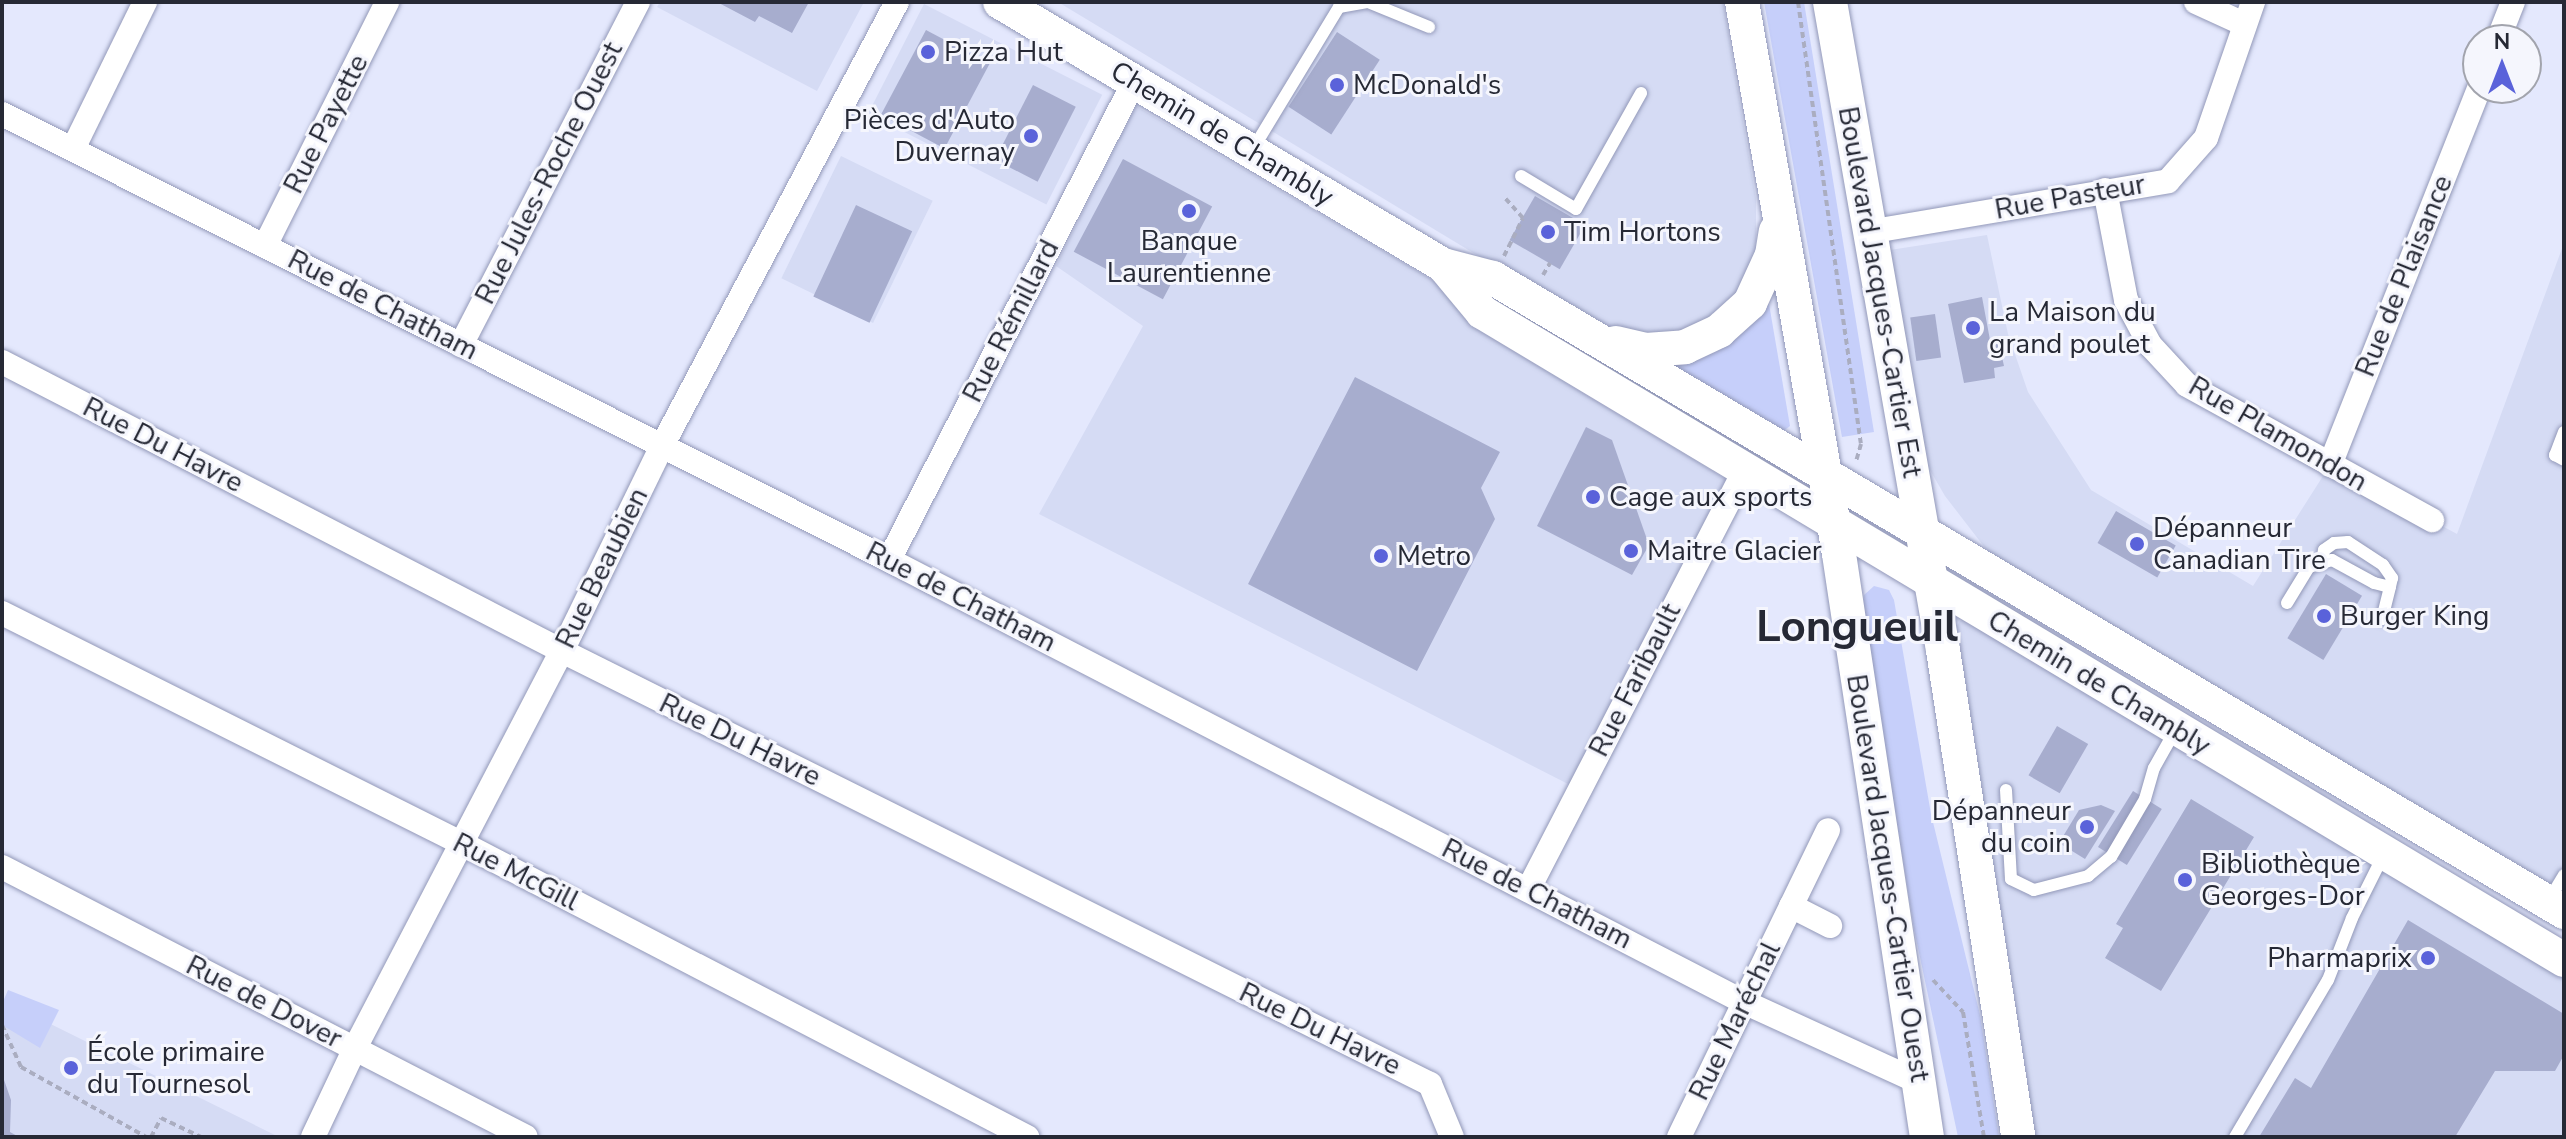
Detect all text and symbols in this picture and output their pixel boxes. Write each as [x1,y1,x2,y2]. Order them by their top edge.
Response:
north arrow [2462,24,2542,104]
text: N [2494,27,2510,57]
place label: Pizza Hut [944,35,1063,69]
street label: Rue Jules-Roche Ouest [468,36,630,310]
marker: Pizza Hut [919,43,937,61]
street label: Rue Payette [277,49,375,199]
street label: Chemin de Chambly [1105,54,1339,214]
place label: McDonald's [1353,68,1501,102]
marker: McDonald's [1328,76,1346,94]
place label: Pièces d'Auto Duvernay [844,103,1015,169]
street label: Boulevard Jacques-Cartier Est [1831,104,1929,480]
marker: Pièces d'Auto Duvernay [1022,127,1040,145]
street label: Rue Pasteur [1992,167,2148,227]
street label: Rue de Plaisance [2348,170,2460,382]
marker: Banque Laurentienne [1180,202,1198,220]
place label: Tim Hortons [1564,215,1721,249]
marker: Tim Hortons [1539,223,1557,241]
place label: Banque Laurentienne [1107,224,1271,290]
street label: Rue Rémillard [956,234,1066,408]
street label: Rue de Chatham [282,243,484,367]
place label: La Maison du grand poulet [1989,295,2156,361]
marker: La Maison du grand poulet [1964,319,1982,337]
street label: Rue Plamondon [2183,369,2373,499]
street label: Rue Du Havre [77,390,249,500]
place label: Cage aux sports [1609,480,1813,514]
street label: Rue Beaubien [549,482,655,654]
marker: Cage aux sports [1584,488,1602,506]
place label: Dépanneur Canadian Tire [2153,511,2326,577]
place label: Maitre Glacier [1647,534,1822,568]
street label: Rue de Chatham [860,535,1062,659]
marker: Dépanneur Canadian Tire [2128,535,2146,553]
place label: Metro [1397,539,1471,573]
marker: Maitre Glacier [1622,542,1640,560]
marker: Metro [1372,547,1390,565]
street label: Rue Faribault [1582,598,1688,762]
place label: Burger King [2340,599,2489,633]
district label: Longueuil [1756,601,1958,653]
street label: Chemin de Chambly [1982,603,2216,763]
marker: Burger King [2315,607,2333,625]
street label: Boulevard Jacques-Cartier Ouest [1839,672,1937,1084]
street label: Rue Du Havre [654,686,826,794]
place label: Dépanneur du coin [1932,794,2071,860]
marker: Dépanneur du coin [2078,818,2096,836]
street label: Rue McGill [447,826,585,918]
street label: Rue de Chatham [1436,832,1638,956]
place label: Bibliothèque Georges-Dor [2201,847,2365,913]
marker: Bibliothèque Georges-Dor [2176,871,2194,889]
street label: Rue Maréchal [1682,936,1788,1106]
place label: Pharmaprix [2267,941,2412,975]
street label: Rue de Dover [181,948,347,1056]
marker: Pharmaprix [2419,949,2437,967]
street label: Rue Du Havre [1234,975,1406,1083]
place label: École primaire du Tournesol [87,1035,265,1101]
marker: École primaire du Tournesol [62,1059,80,1077]

